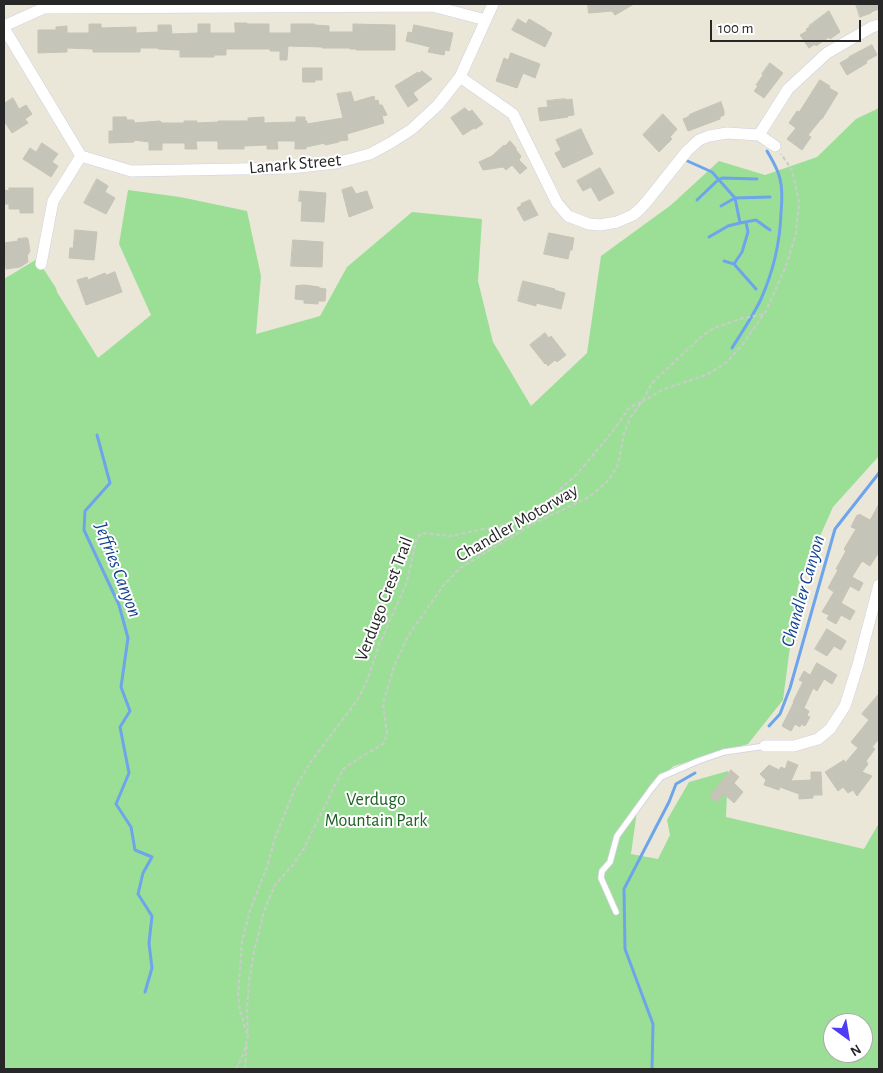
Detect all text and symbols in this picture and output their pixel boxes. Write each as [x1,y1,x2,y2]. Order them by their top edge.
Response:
scale bar [713,10,864,42]
text: 100 m [718,21,753,36]
street label: Lanark Street [248,149,342,179]
street label: Chandler Motorway [452,479,582,567]
water label: Jeffries Canyon [90,519,146,621]
water label: Chandler Canyon [776,533,830,649]
street label: Verdugo Crest Trail [350,534,418,664]
park label: Verdugo Mountain Park [325,789,427,832]
north arrow [823,1013,873,1063]
text: N [848,1041,863,1058]

